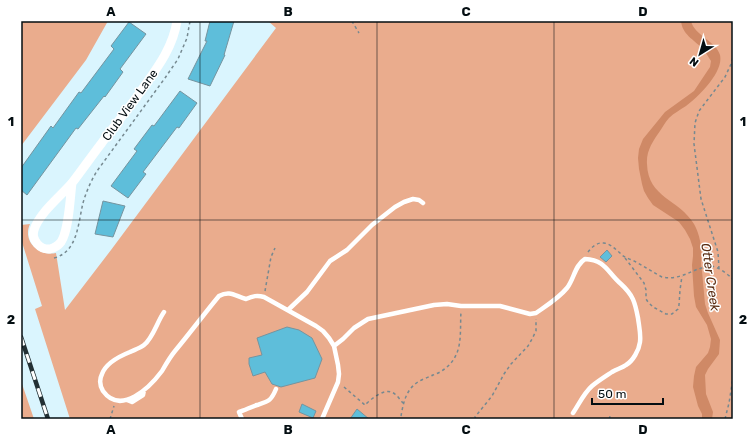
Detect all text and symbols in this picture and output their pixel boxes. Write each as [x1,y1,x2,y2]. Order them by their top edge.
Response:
text: A [106,4,116,19]
text: B [283,4,293,19]
text: C [461,4,471,19]
text: D [638,4,648,19]
north arrow [680,34,720,74]
text: N [687,54,701,69]
street label: Club View Lane [99,66,161,143]
text: 1 [8,114,14,129]
text: 1 [740,114,746,129]
water label: Otter Creek [698,242,723,312]
text: 2 [7,312,15,327]
text: 2 [739,312,747,327]
scale bar [592,380,663,406]
text: 50 m [598,387,626,401]
text: A [106,422,116,437]
text: B [283,422,293,437]
text: C [461,422,471,437]
text: D [638,422,648,437]

